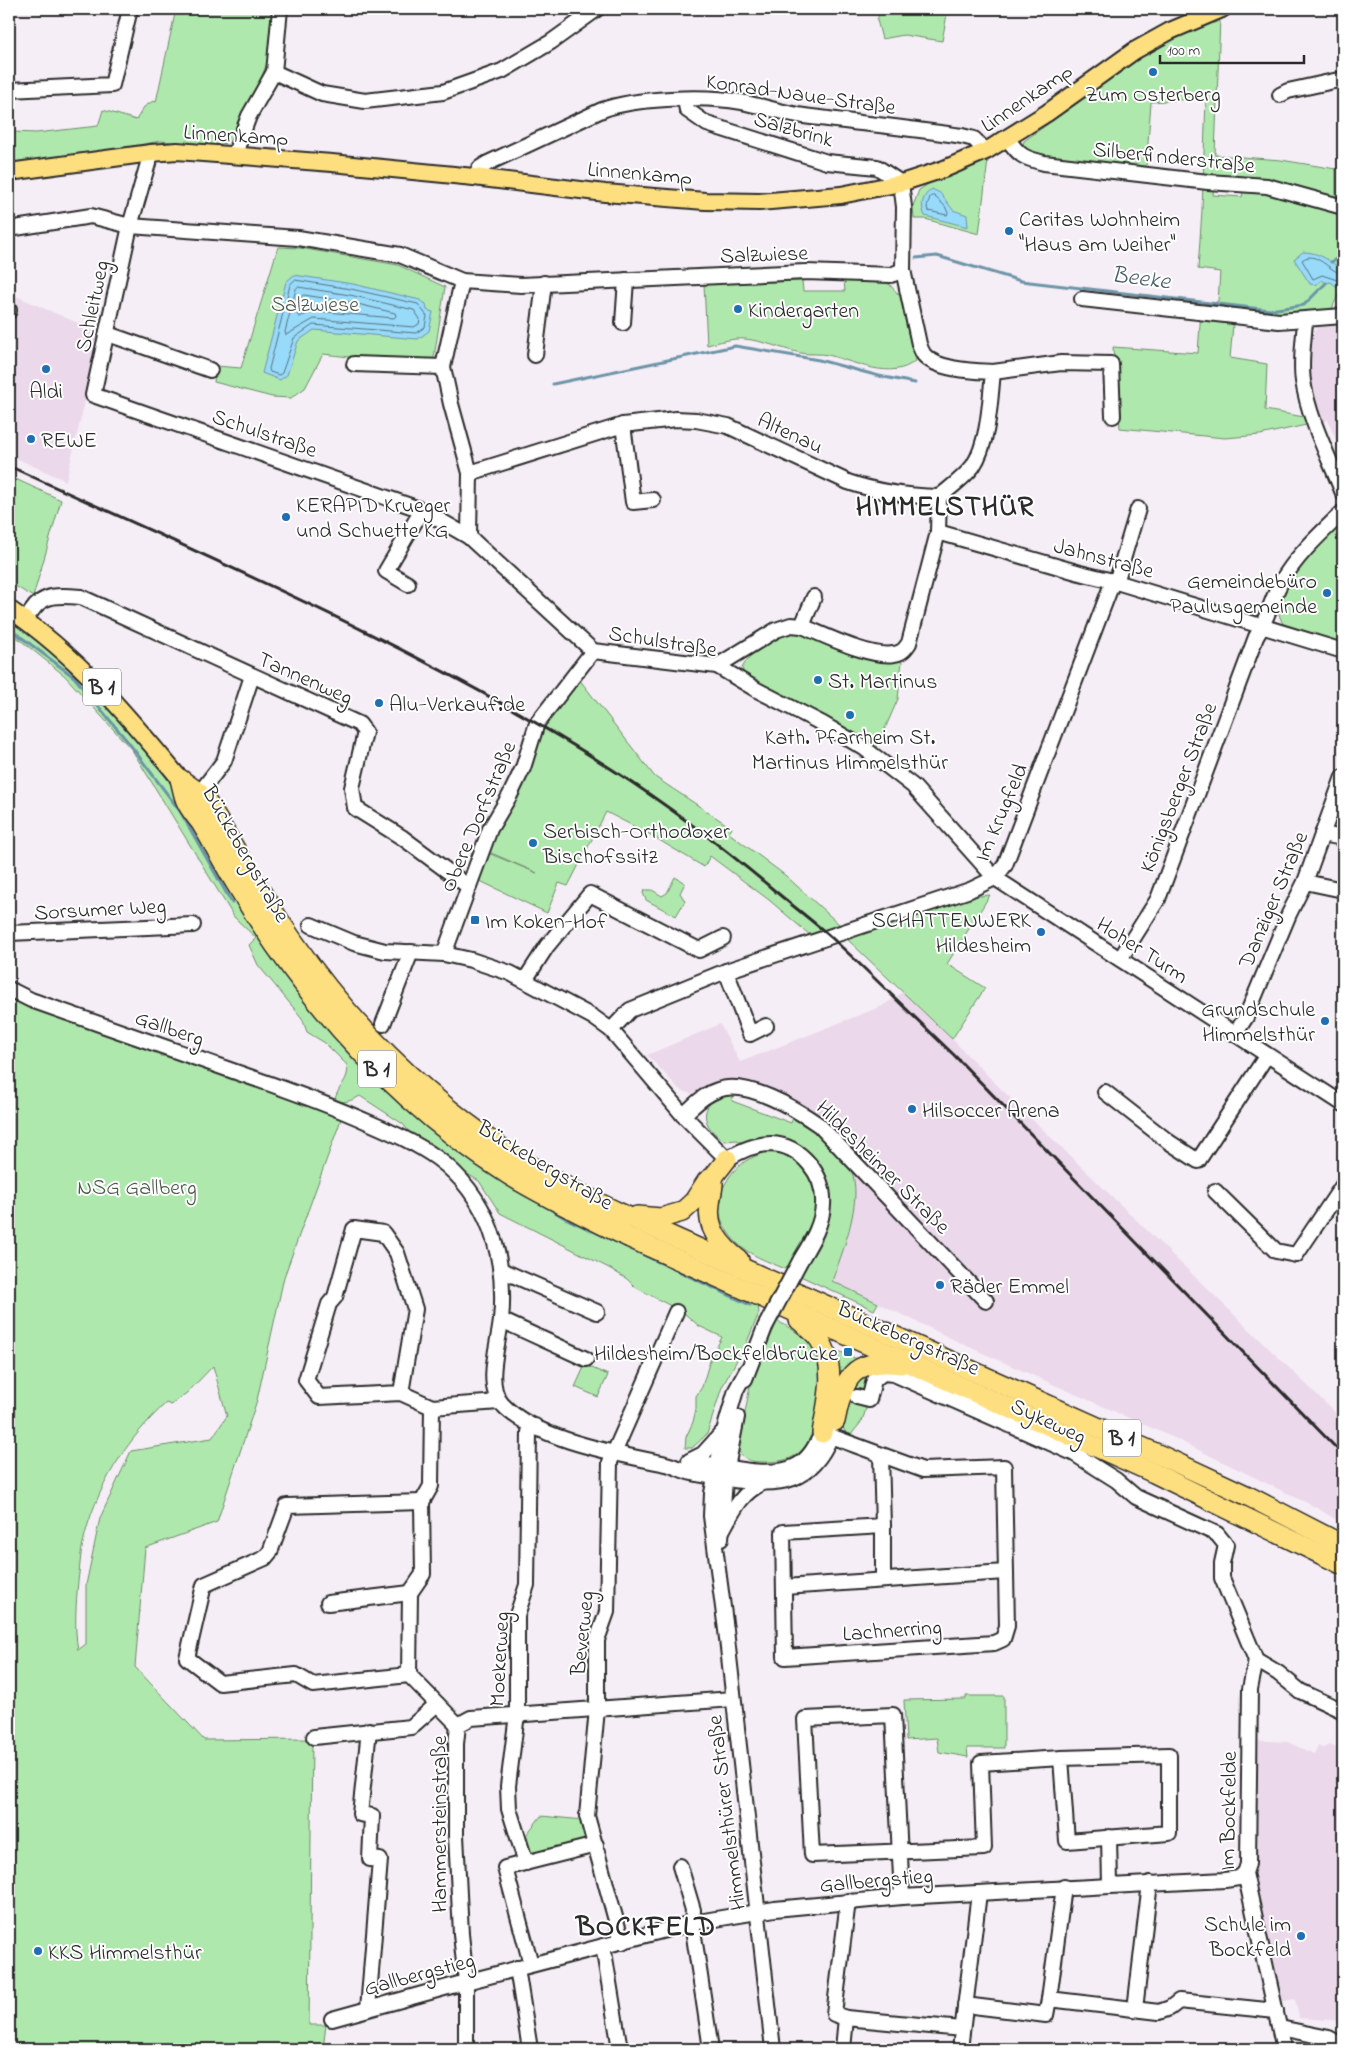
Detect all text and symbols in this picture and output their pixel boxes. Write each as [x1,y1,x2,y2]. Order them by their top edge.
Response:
scale bar [1160,32,1303,64]
text: 100 m [1167,40,1200,62]
street label: Linnenkamp [975,57,1080,142]
marker: Zum Osterberg [1147,66,1159,78]
street label: Konrad-Naue-Straße [704,67,898,125]
place label: Zum Osterberg [1085,80,1221,113]
street label: Salzbrink [749,104,837,158]
street label: Linnenkamp [182,117,289,157]
street label: Silberfinderstraße [1091,135,1256,183]
street label: Linnenkamp [586,154,693,196]
place label: Caritas Wohnheim "Haus am Weiher" [1019,205,1180,262]
marker: Caritas Wohnheim "Haus am Weiher" [1003,225,1015,237]
street label: Salzwiese [719,238,809,274]
street label: Schleitweg [69,258,120,356]
water label: Beeke [1109,259,1173,301]
park label: Salzwiese [271,290,359,322]
place label: Kindergarten [748,296,859,329]
marker: Kindergarten [732,303,744,315]
marker: Aldi [40,363,52,375]
place label: Aldi [29,377,63,409]
street label: Schulstraße [207,402,321,468]
street label: Altenau [751,405,828,464]
place label: REWE [41,426,97,458]
marker: REWE [25,433,37,445]
district label: HIMMELSTHÜR [856,488,1034,529]
place label: KERAPID Krueger und Schuette KG [296,491,451,548]
marker: KERAPID Krueger und Schuette KG [280,511,292,523]
street label: Jahnstraße [1050,531,1157,589]
place label: Gemeindebüro Paulusgemeinde [1170,567,1317,625]
marker: Gemeindebüro Paulusgemeinde [1321,587,1333,599]
street label: Schulstraße [606,619,719,667]
street label: Tannenweg [252,645,358,716]
place label: St. Martinus [828,667,937,699]
road number: B 1 [83,669,121,706]
marker: St. Martinus [812,674,824,686]
place label: Alu-Verkauf.de [389,690,525,722]
marker: Alu-Verkauf.de [373,697,385,709]
street label: Königsberger Straße [1133,698,1228,878]
marker: Kath. Pfarrheim St. Martinus Himmelsthür [844,709,856,721]
place label: Kath. Pfarrheim St. Martinus Himmelsthür [752,723,948,780]
street label: Obere Dorfstraße [434,737,526,898]
street label: Im Krugfeld [968,759,1039,868]
street label: Bückebergstraße [191,779,297,930]
place label: Serbisch-Orthodoxer Bischofssitz [542,817,730,874]
street label: Danziger Straße [1231,827,1319,975]
marker: Serbisch-Orthodoxer Bischofssitz [527,837,539,849]
street label: Sorsumer Weg [33,892,167,931]
place label: SCHATTENWERK Hildesheim [872,906,1031,963]
place label: Im Koken-Hof [485,907,608,939]
street label: Hoher Turm [1089,910,1194,993]
marker: Im Koken-Hof [469,914,481,926]
marker: SCHATTENWERK Hildesheim [1035,926,1047,938]
place label: Grundschule Himmelsthür [1201,995,1315,1052]
street label: Gallberg [130,1003,208,1058]
marker: Grundschule Himmelsthür [1319,1015,1331,1027]
road number: B 1 [358,1050,396,1088]
street label: Hildesheimer Straße [807,1094,957,1243]
place label: Hilsoccer Arena [922,1096,1060,1128]
marker: Hilsoccer Arena [906,1103,918,1115]
street label: Bückebergstraße [469,1113,619,1221]
park label: NSG Gallberg [77,1173,197,1206]
place label: Räder Emmel [950,1272,1069,1304]
marker: Räder Emmel [934,1279,946,1291]
street label: Bückebergstraße [830,1294,984,1387]
place label: Hildesheim/Bockfeldbrücke [594,1339,838,1371]
marker: Hildesheim/Bockfeldbrücke [842,1346,854,1358]
street label: Sykeweg [1004,1391,1091,1455]
road number: B 1 [1103,1420,1141,1456]
street label: Beverweg [564,1589,605,1678]
street label: Moekerweg [483,1611,520,1708]
street label: Lachnerring [842,1613,943,1652]
street label: Himmelsthürer Straße [700,1713,756,1912]
street label: Hammersteinstraße [425,1735,457,1913]
street label: Im Bockfelde [1213,1751,1247,1871]
street label: Gallbergstieg [818,1861,934,1904]
district label: BOCKFELD [574,1908,716,1949]
place label: Schule im Bockfeld [1204,1910,1291,1967]
marker: Schule im Bockfeld [1295,1930,1307,1942]
place label: KKS Himmelsthür [48,1938,202,1970]
marker: KKS Himmelsthür [32,1945,44,1957]
street label: Gallbergstieg [361,1946,479,2007]

